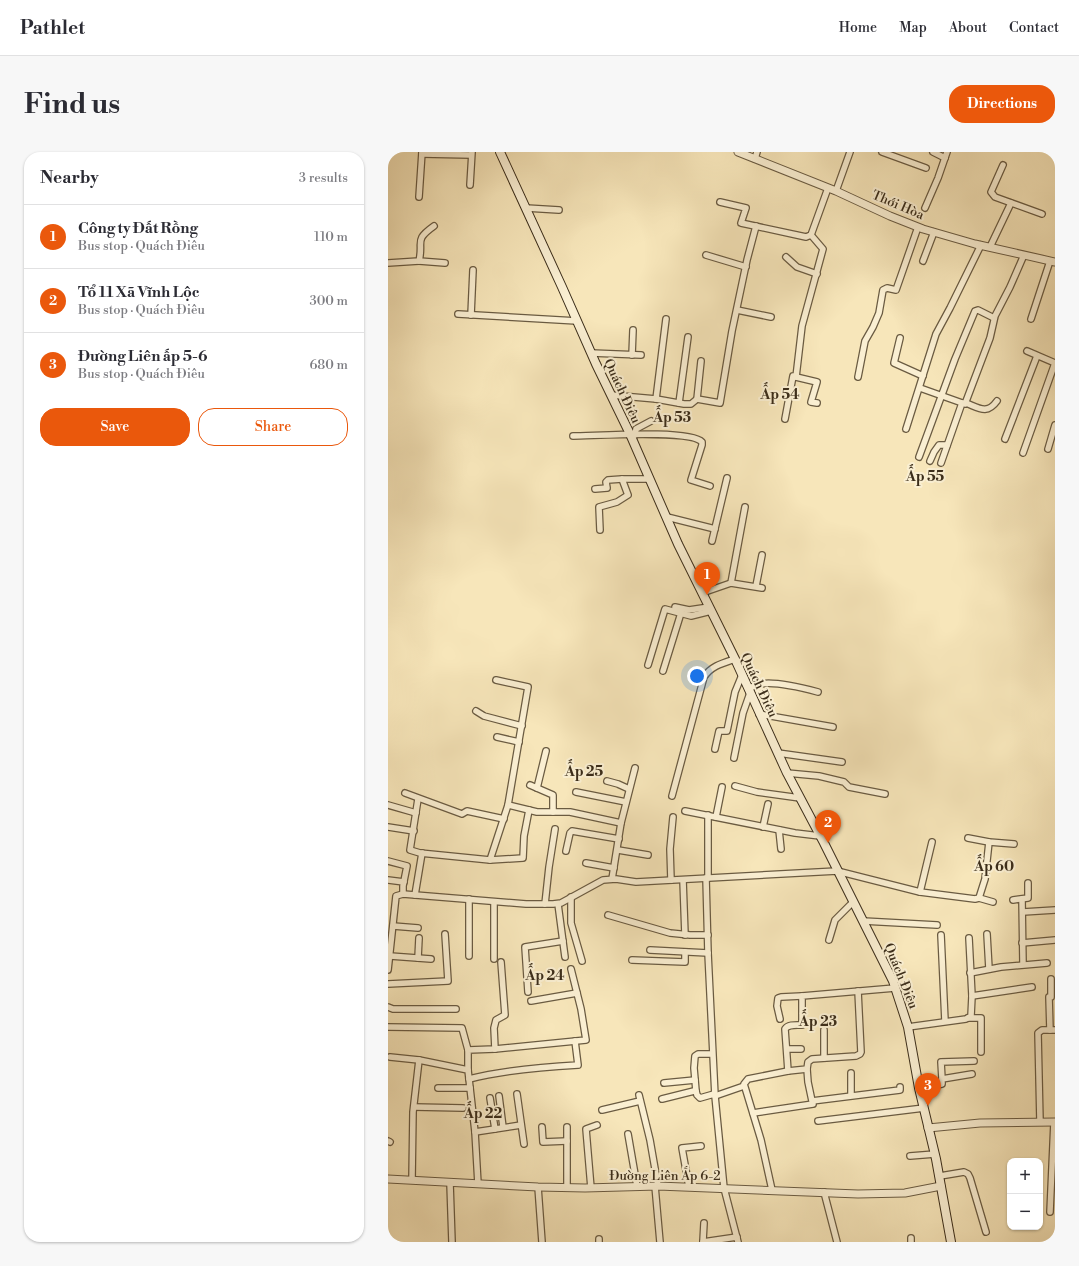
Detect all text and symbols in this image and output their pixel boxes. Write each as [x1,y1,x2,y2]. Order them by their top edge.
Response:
text: Pathlet [20,16,85,40]
text: Home [839,19,877,37]
text: Map [899,19,927,37]
text: About [949,19,987,37]
text: Contact [1009,19,1059,37]
button: Directions [949,85,1055,123]
text: Find us [24,87,120,122]
text: Nearby [40,167,99,189]
text: 3 results [299,170,348,186]
street label: Thới Hòa [869,187,927,223]
text: Công ty Đất Rồng [78,219,198,238]
text: 1 [50,229,56,245]
text: 110 m [314,229,348,245]
text: Bus stop · Quách Điêu [78,238,205,254]
text: Tổ 11 Xã Vĩnh Lộc [78,283,200,302]
text: 2 [49,293,57,309]
text: 300 m [310,293,348,309]
text: Bus stop · Quách Điêu [78,302,205,318]
text: Đường Liên ấp 5-6 [78,347,207,366]
street label: Quách Điêu [600,356,644,426]
text: 3 [49,357,57,373]
text: 680 m [309,357,348,373]
text: Bus stop · Quách Điêu [78,366,205,382]
district label: Ấp 54 [759,382,800,404]
district label: Ấp 53 [652,405,691,427]
button: Save [40,408,190,446]
button: Share [198,408,348,446]
district label: Ấp 55 [905,464,945,486]
pin: 1 [694,562,720,595]
street label: Quách Điêu [737,650,781,720]
your location [687,666,707,686]
district label: Ấp 25 [564,759,604,781]
pin: 2 [815,810,841,843]
district label: Ấp 60 [973,854,1014,876]
street label: Quách Điêu [881,941,922,1012]
district label: Ấp 24 [524,963,565,985]
district label: Ấp 23 [798,1009,837,1031]
pin: 3 [915,1073,941,1106]
district label: Ấp 22 [463,1101,503,1123]
map controls [1007,1158,1043,1230]
button: + [1007,1158,1043,1194]
street label: Đường Liên Ấp 6-2 [609,1166,721,1184]
button: − [1007,1194,1043,1230]

